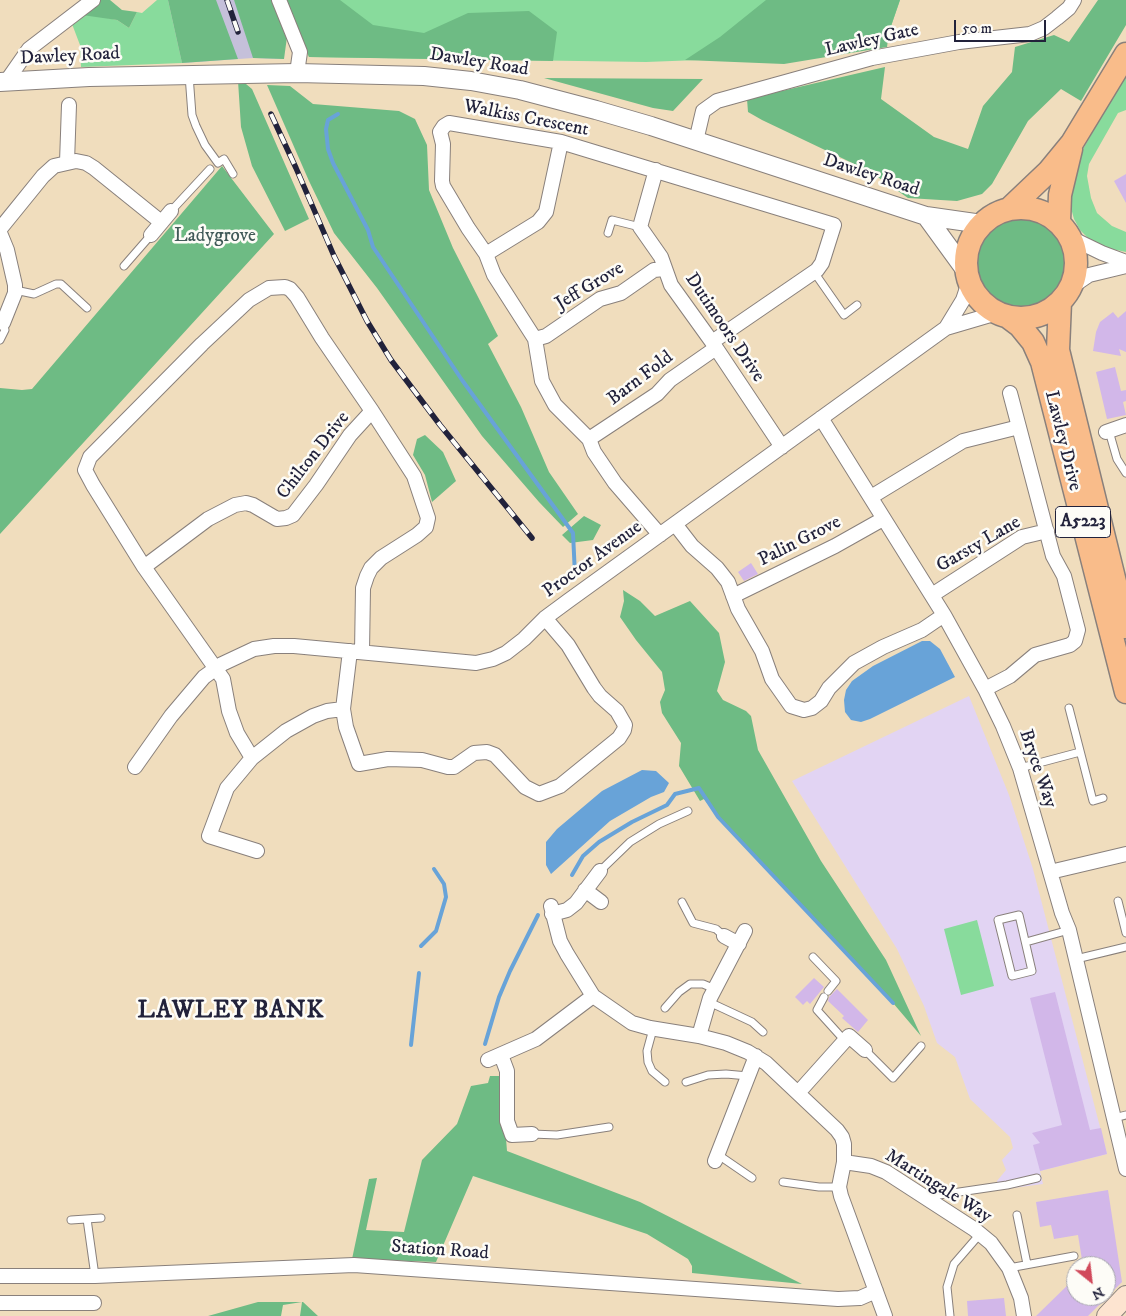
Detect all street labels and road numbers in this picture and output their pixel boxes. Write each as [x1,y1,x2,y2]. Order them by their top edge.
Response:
street label: Lawley Gate [823,19,921,63]
street label: Dawley Road [20,43,120,71]
street label: Dawley Road [428,44,530,82]
street label: Walkiss Crescent [462,96,590,142]
street label: Dawley Road [820,150,922,202]
street label: Jeff Grove [552,258,628,316]
street label: Dutimoors Drive [679,269,769,387]
street label: Barn Fold [604,347,678,411]
street label: Lawley Drive [1039,389,1085,493]
street label: Chilton Drive [273,408,355,504]
road number: A5223 [1056,507,1110,538]
street label: Palin Grove [755,512,845,572]
street label: Garsty Lane [933,512,1025,578]
street label: Proctor Avenue [539,516,647,604]
street label: Bryce Way [1013,727,1061,811]
street label: Martingale Way [880,1145,996,1229]
street label: Station Road [390,1236,490,1266]

